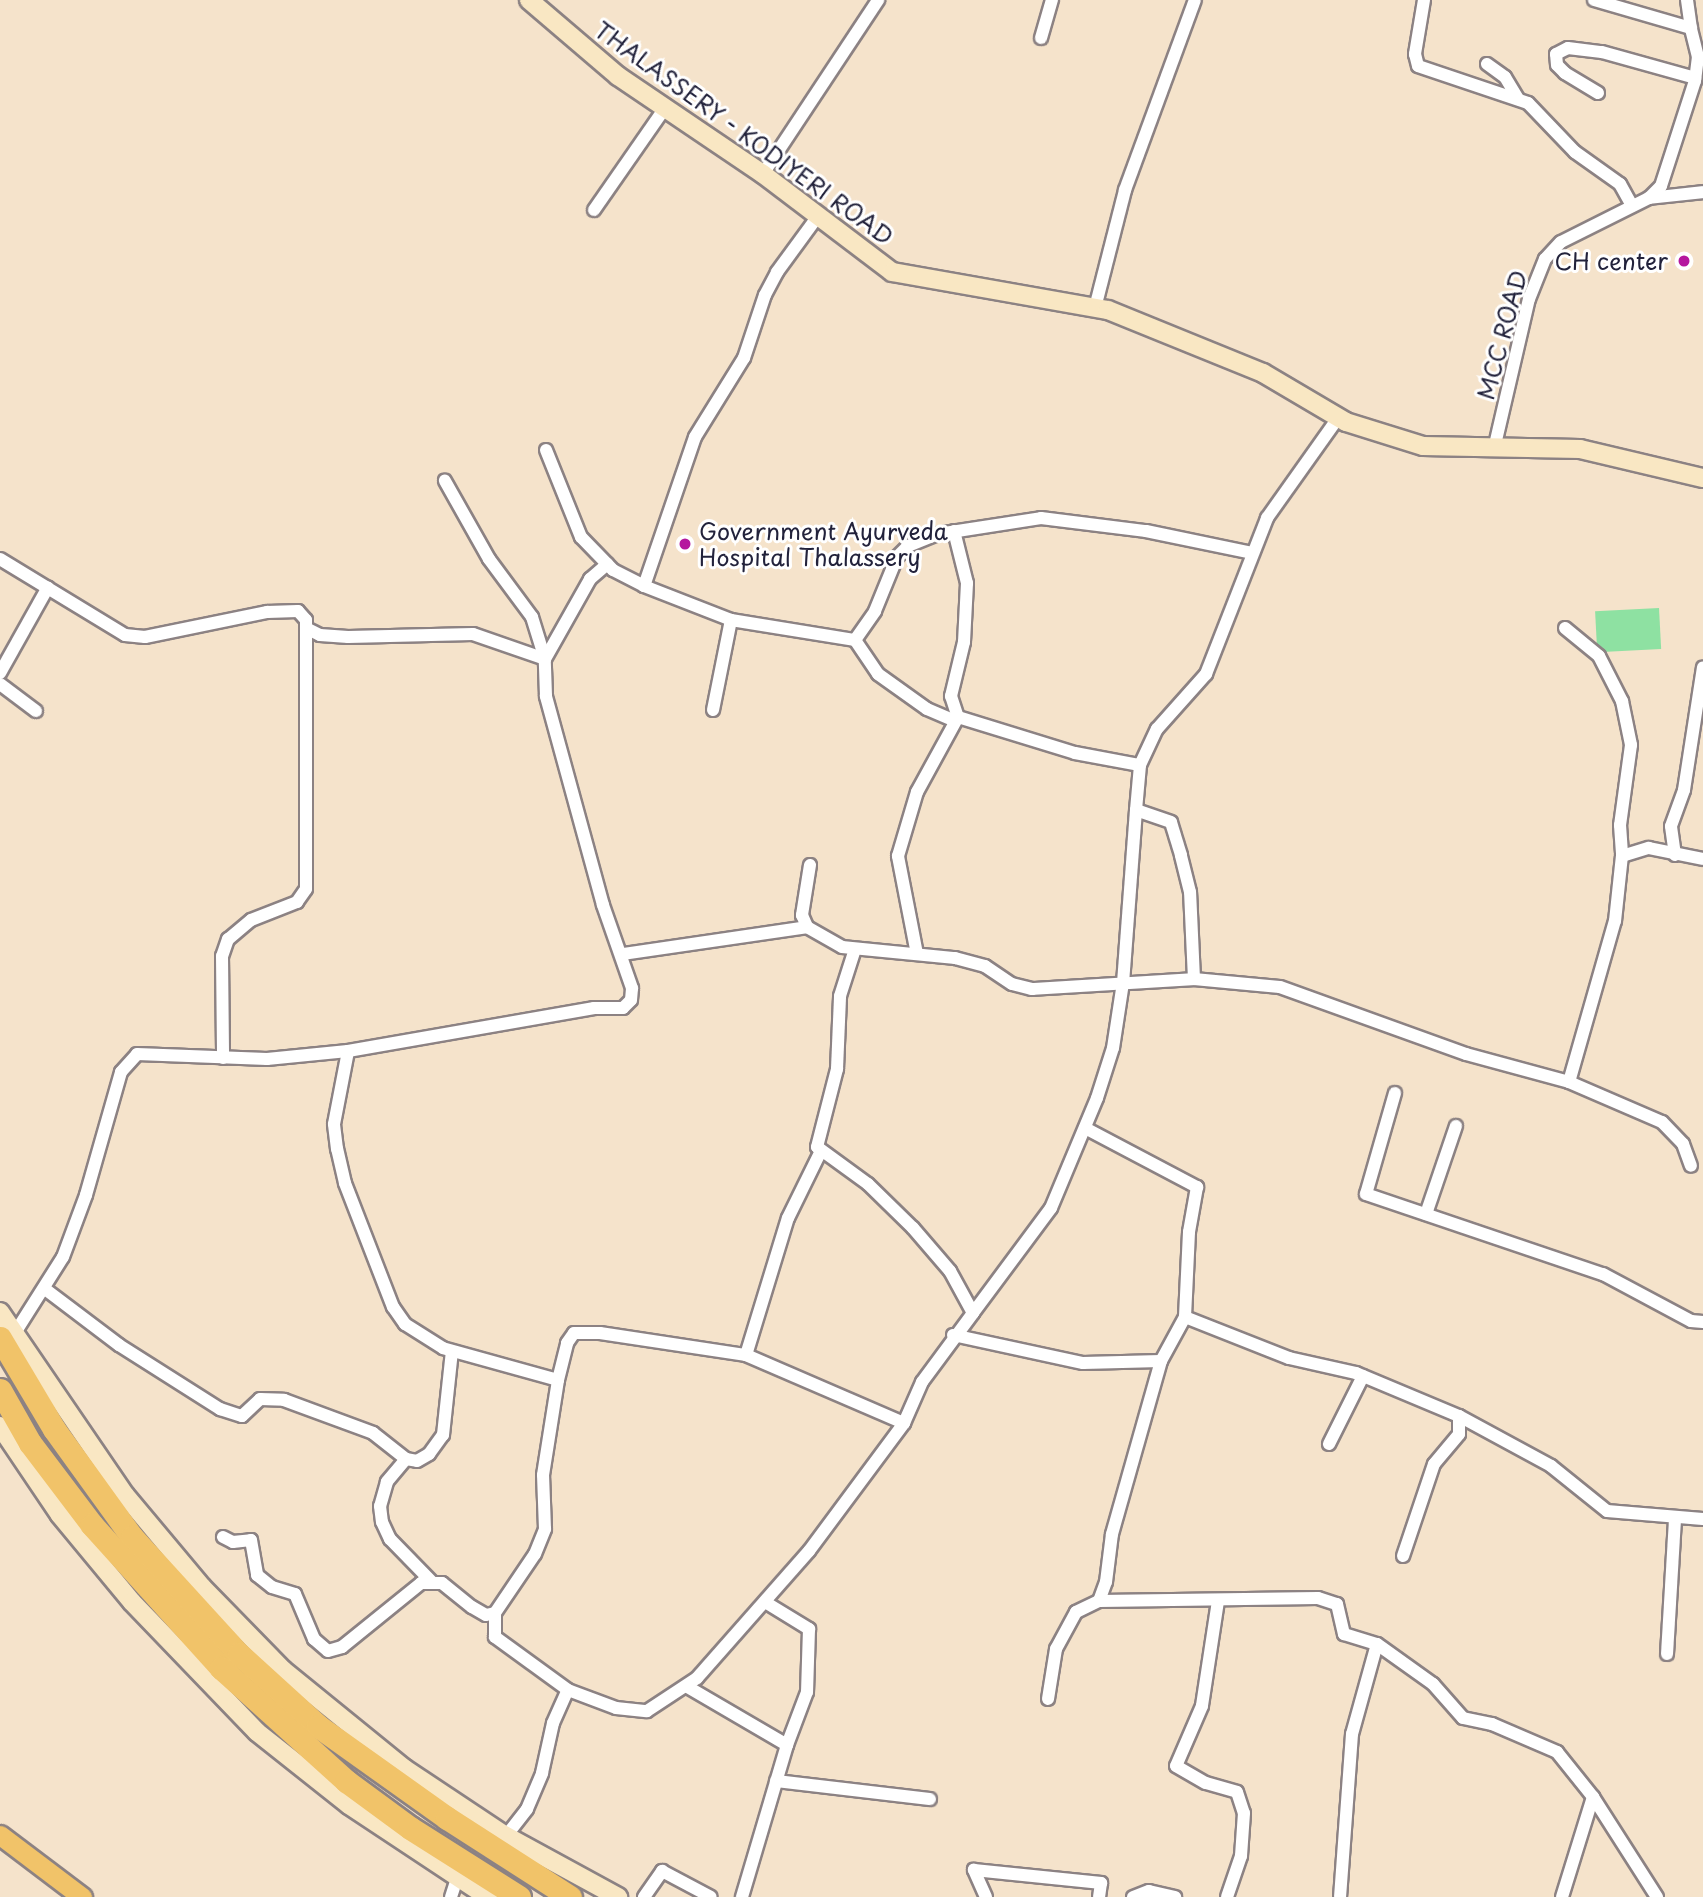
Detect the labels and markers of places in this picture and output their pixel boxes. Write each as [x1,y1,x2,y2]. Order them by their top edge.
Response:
place label: CH center [1554,247,1668,275]
marker: CH center [1674,251,1694,271]
place label: Government Ayurveda Hospital Thalassery [699,517,949,571]
marker: Government Ayurveda Hospital Thalassery [677,536,693,552]

